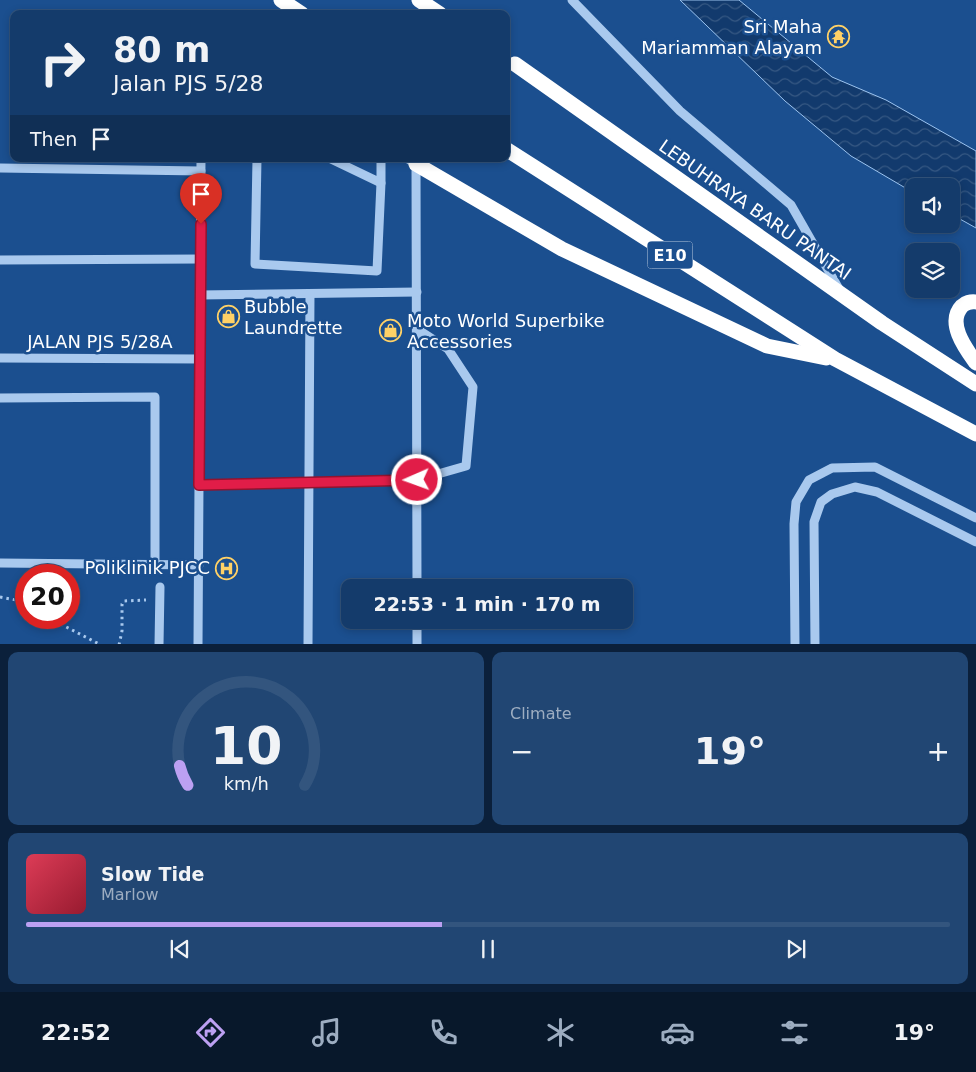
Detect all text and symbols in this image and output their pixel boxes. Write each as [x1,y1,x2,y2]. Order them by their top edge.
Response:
place label: Sri Maha Mariamman Alayam [641,16,822,58]
temple icon: Sri Maha Mariamman Alayam [826,25,850,49]
icon: right [30,30,95,95]
text: 80 m [113,30,210,70]
text: Jalan PJS 5/28 [113,71,264,96]
icon: arrive [87,125,115,153]
text: Then [30,128,77,150]
street label: LEBUHRAYA BARU PANTAI [655,135,855,284]
pin [180,173,222,224]
map controls [905,178,960,298]
button: sound [905,178,960,233]
icon: arrive [187,180,215,208]
road number: E10 [648,242,692,268]
button: layers [905,243,960,298]
place label: Bubble Laundrette [244,296,343,338]
shop icon: Bubble Laundrette [216,305,240,329]
place label: Moto World Superbike Accessories [407,310,605,352]
shop icon: Moto World Superbike Accessories [379,319,403,343]
street label: JALAN PJS 5/28A [26,331,173,352]
position arrow [390,453,442,505]
hospital icon: Poliklinik PJCC [214,556,238,580]
place label: Poliklinik PJCC [84,557,210,578]
speed limit sign: 20 [15,564,80,629]
text: 22:53 · 1 min · 170 m [373,593,601,615]
text: Climate [510,704,572,723]
text: 10 [210,716,282,776]
text: 19° [694,729,766,773]
text: − [510,735,533,768]
text: + [927,735,950,768]
text: km/h [223,773,269,794]
text: Slow Tide [101,863,204,885]
text: Marlow [101,885,159,904]
icon: previous [166,935,194,963]
icon: pause [474,935,502,963]
icon: next [782,935,810,963]
icon: directions [193,1015,228,1050]
icon: music [309,1015,344,1050]
icon: phone [426,1015,461,1050]
icon: climate [543,1015,578,1050]
icon: car [660,1015,695,1050]
icon: filters [777,1015,812,1050]
text: 22:52 [41,1020,111,1045]
text: 19° [893,1020,935,1045]

